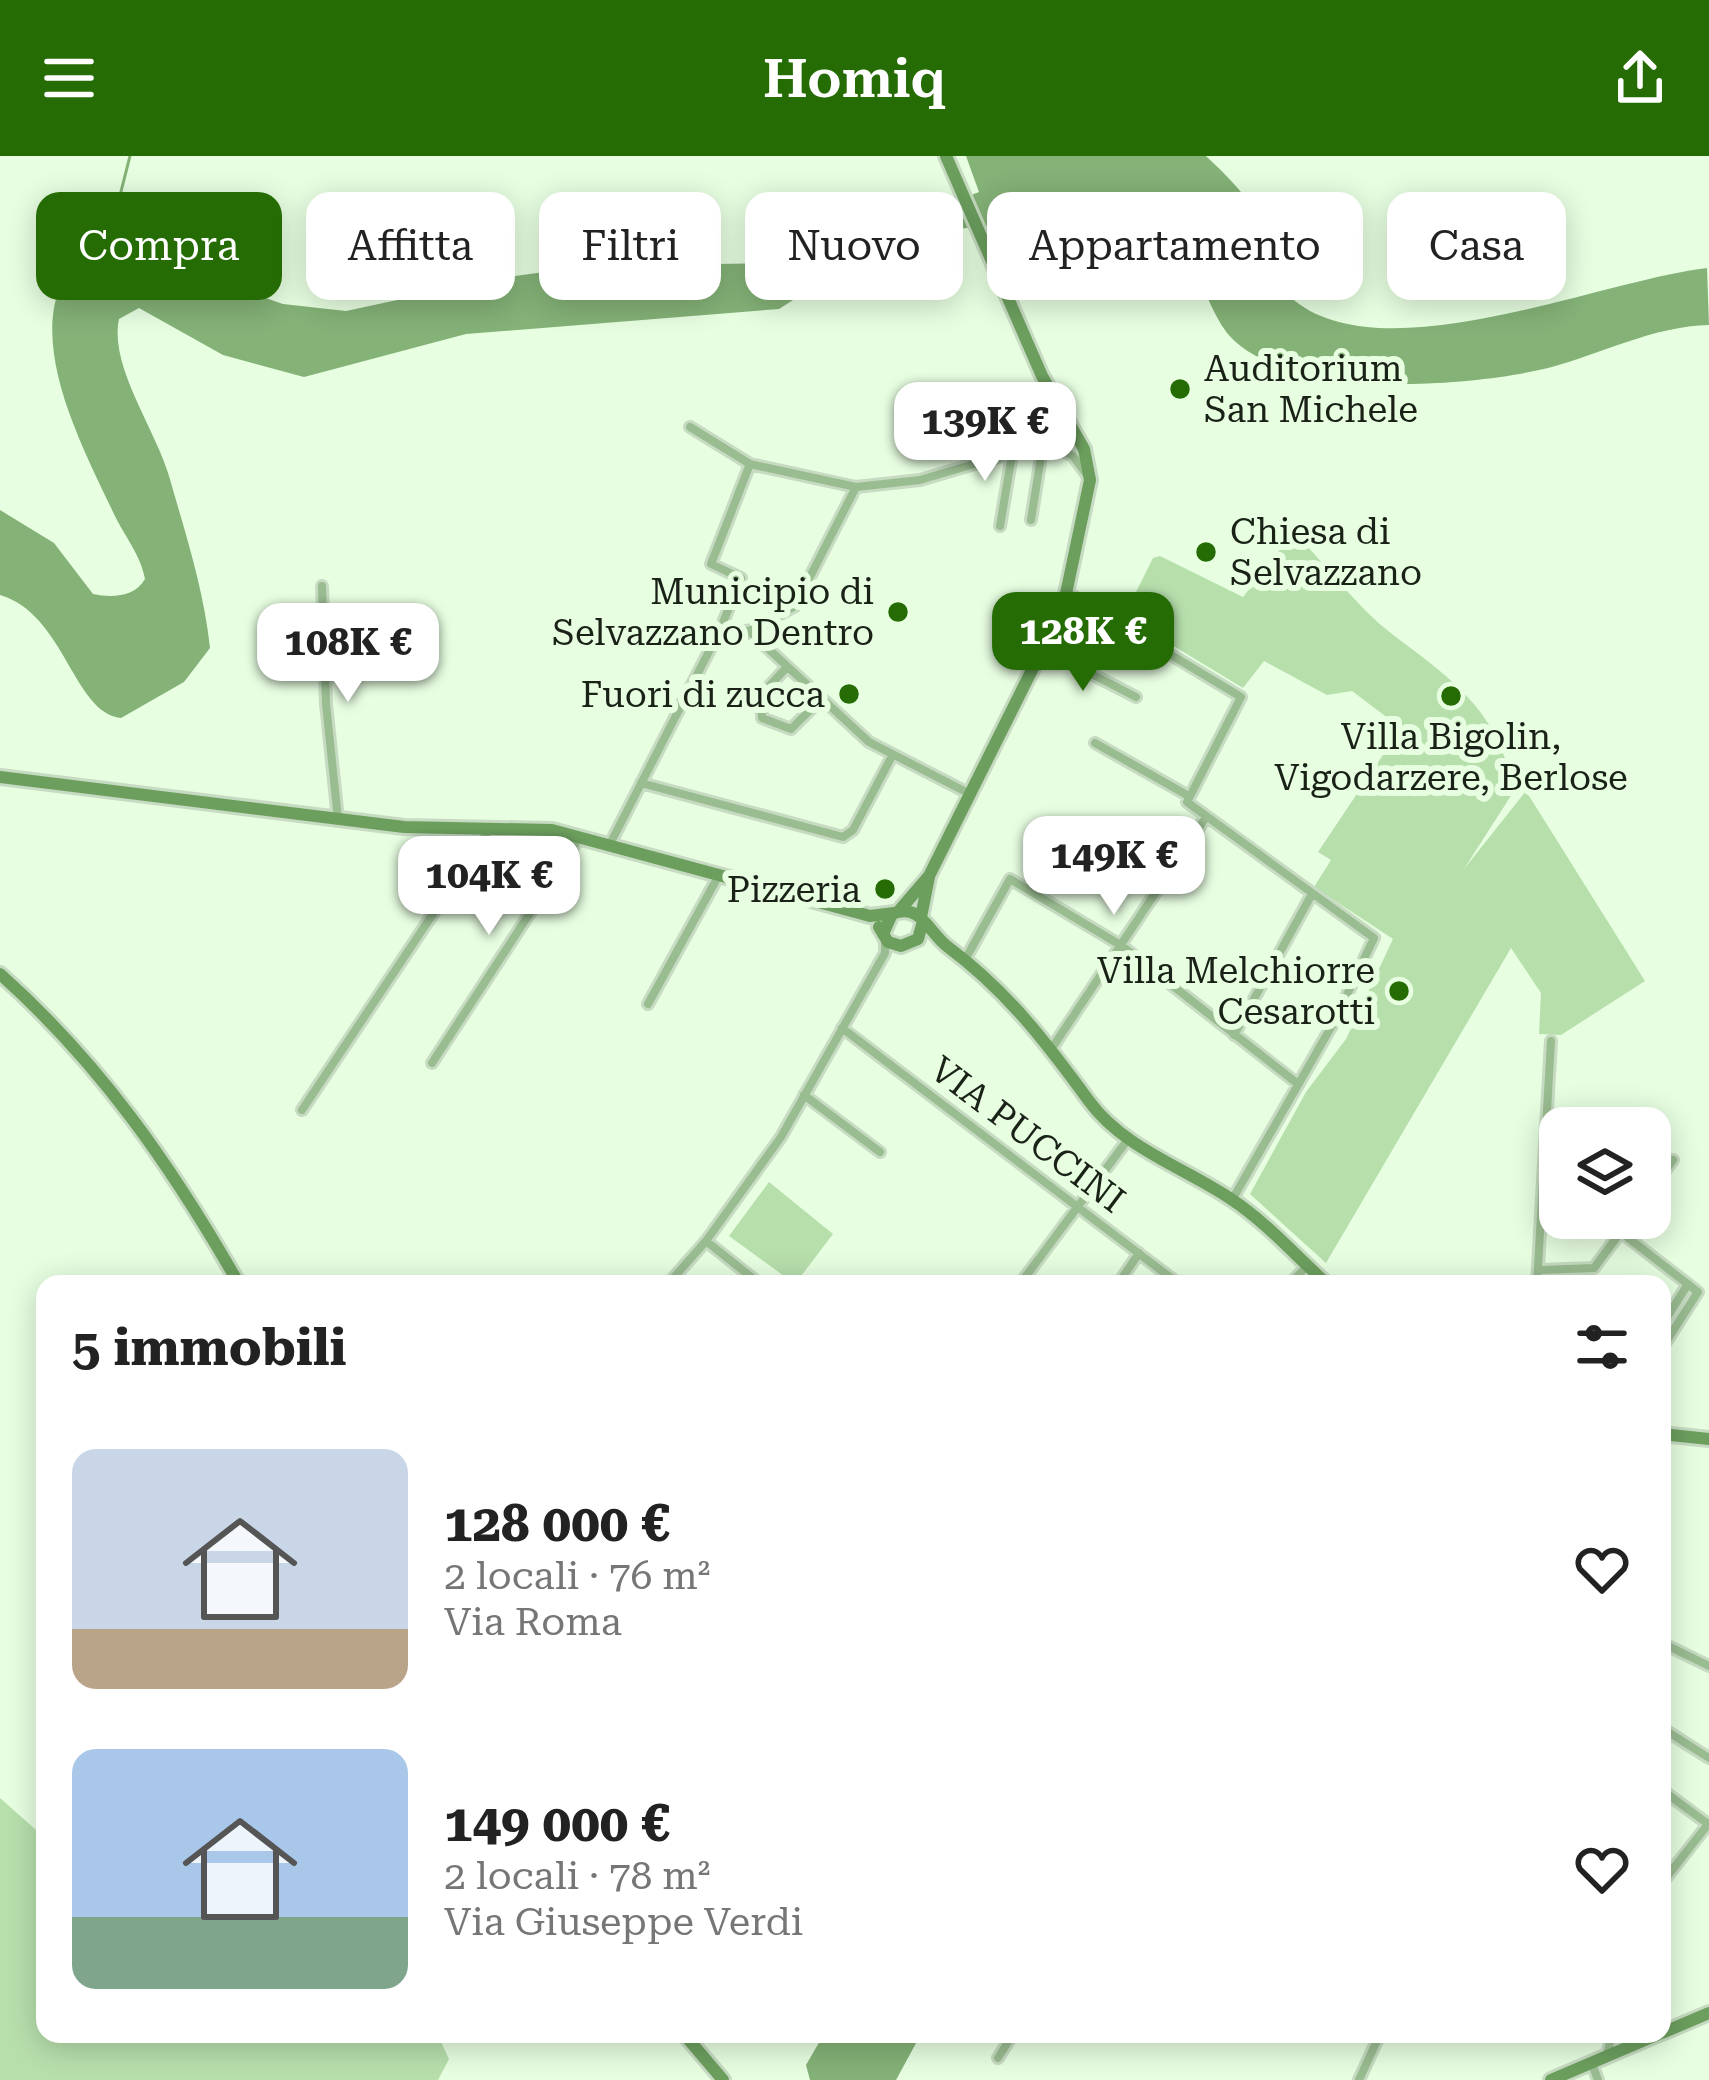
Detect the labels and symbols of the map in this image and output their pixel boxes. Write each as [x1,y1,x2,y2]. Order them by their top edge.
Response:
place label: Auditorium San Michele [1204,348,1418,431]
marker: Auditorium San Michele [1167,376,1193,402]
pin: 139K € [887,382,1083,484]
place label: Chiesa di Selvazzano [1230,511,1422,594]
marker: Chiesa di Selvazzano [1193,539,1219,565]
place label: Municipio di Selvazzano Dentro [552,571,874,654]
pin: 128K € [985,592,1181,694]
marker: Municipio di Selvazzano Dentro [885,599,911,625]
pin: 108K € [250,603,446,705]
place label: Fuori di zucca [581,674,825,716]
marker: Fuori di zucca [836,681,862,707]
marker: Villa Bigolin, Vigodarzere, Berlose [1438,683,1464,709]
place label: Villa Bigolin, Vigodarzere, Berlose [1274,716,1628,799]
pin: 149K € [1016,816,1212,918]
pin: 104K € [391,836,587,938]
place label: Pizzeria [727,869,861,911]
marker: Pizzeria [872,876,898,902]
place label: Villa Melchiorre Cesarotti [1097,950,1375,1033]
marker: Villa Melchiorre Cesarotti [1386,978,1412,1004]
street label: VIA PUCCINI [922,1048,1133,1221]

